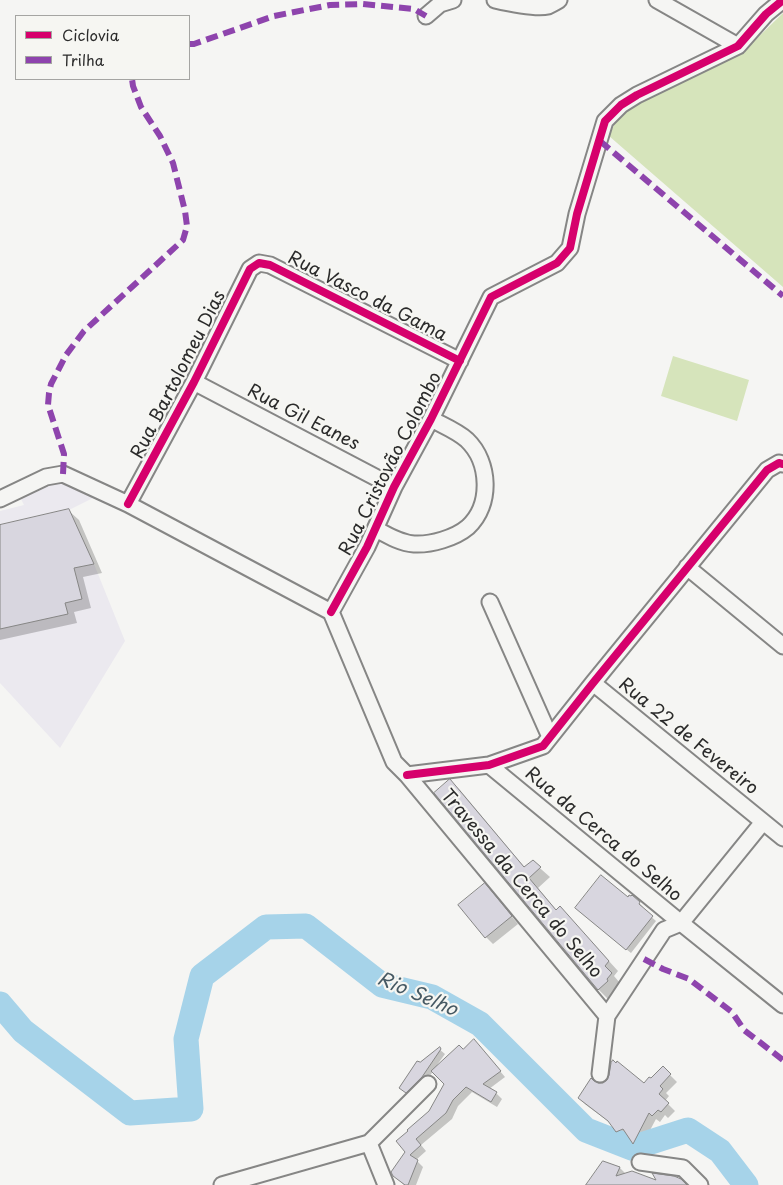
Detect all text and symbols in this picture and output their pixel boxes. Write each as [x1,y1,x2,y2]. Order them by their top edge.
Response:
legend [15,15,190,80]
text: Ciclovia [62,23,119,46]
text: Trilha [62,48,104,71]
street label: Rua Vasco da Gama [284,248,450,346]
street label: Rua Bartolomeu Dias [127,287,231,463]
street label: Rua Cristovão Colombo [335,369,447,559]
street label: Rua Gil Eanes [243,380,363,456]
street label: Rua 22 de Fevereiro [614,674,762,800]
street label: Rua da Cerca do Selho [520,763,686,907]
street label: Travessa da Cerca do Selho [436,785,606,983]
water label: Rio Selho [374,968,460,1022]

